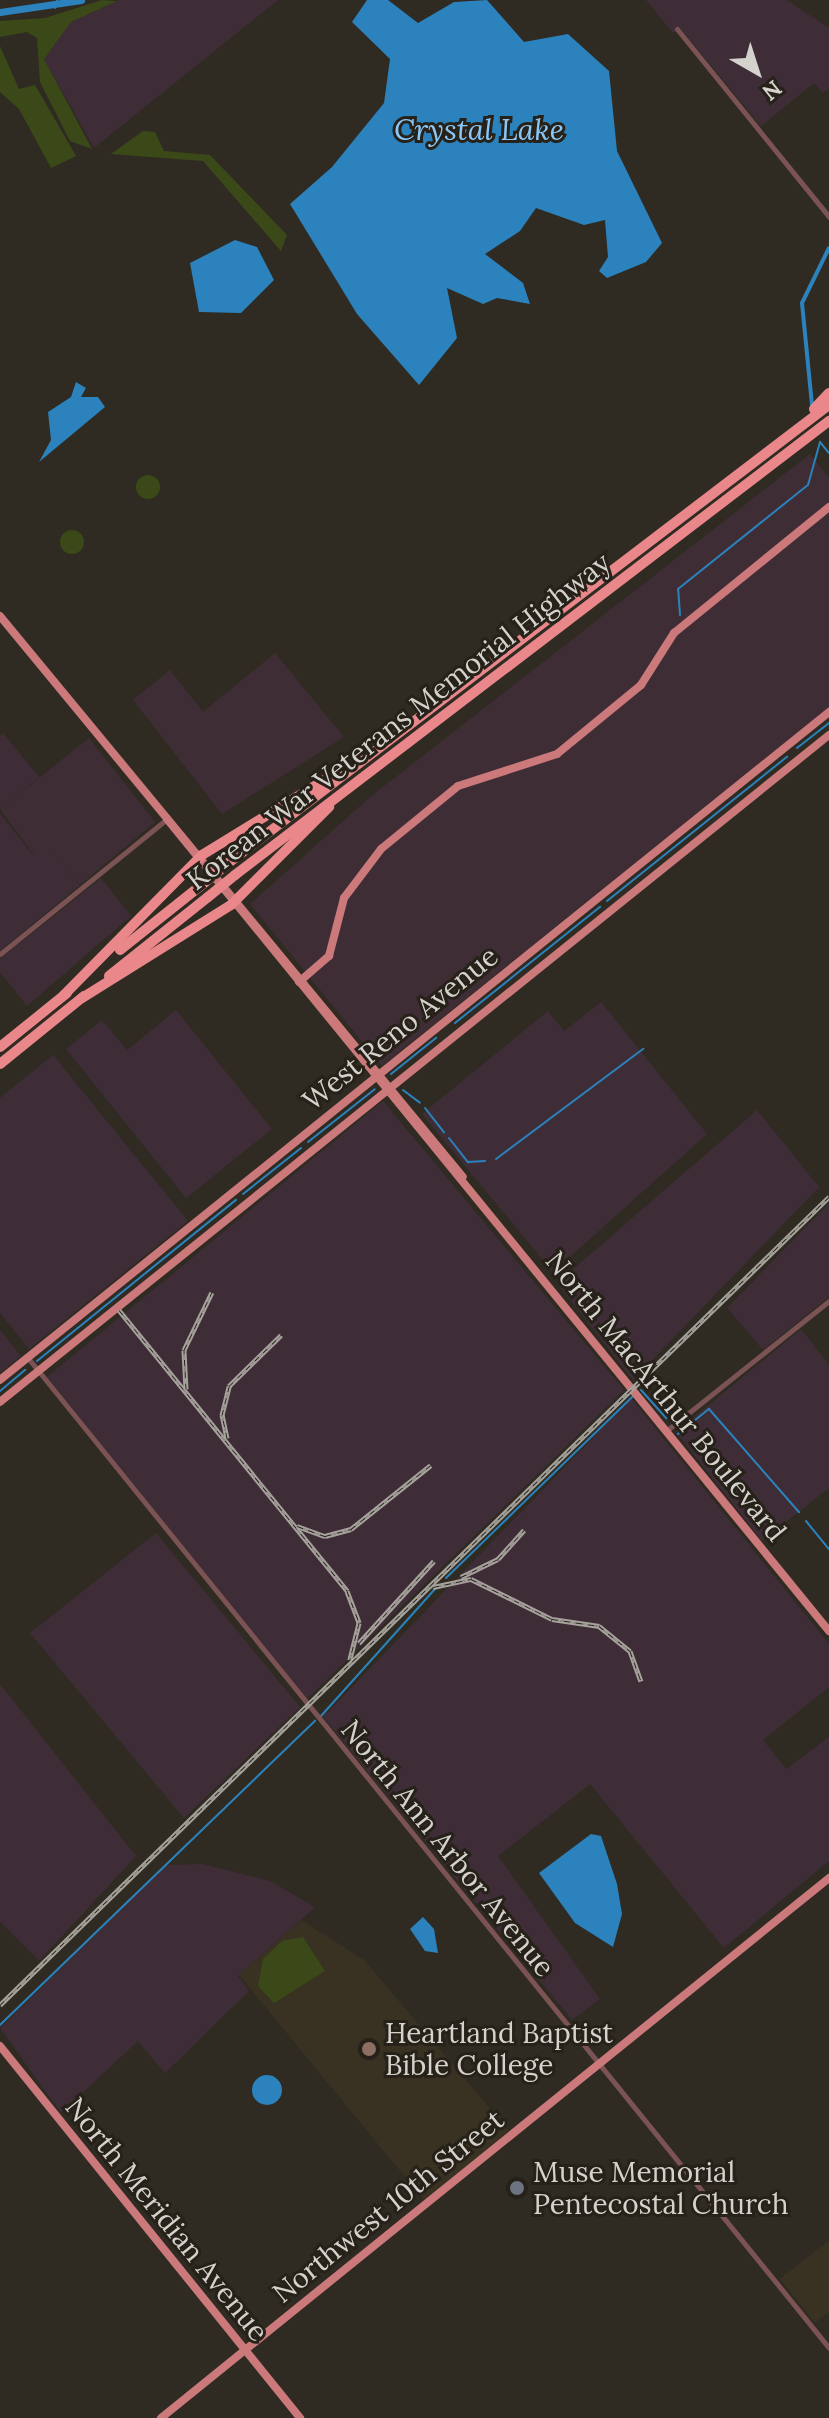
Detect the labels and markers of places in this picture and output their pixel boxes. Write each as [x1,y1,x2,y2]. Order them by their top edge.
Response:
place label: Heartland Baptist Bible College [385,2016,613,2082]
marker: Heartland Baptist Bible College [360,2040,378,2058]
place label: Muse Memorial Pentecostal Church [533,2155,788,2221]
marker: Muse Memorial Pentecostal Church [508,2179,526,2197]

